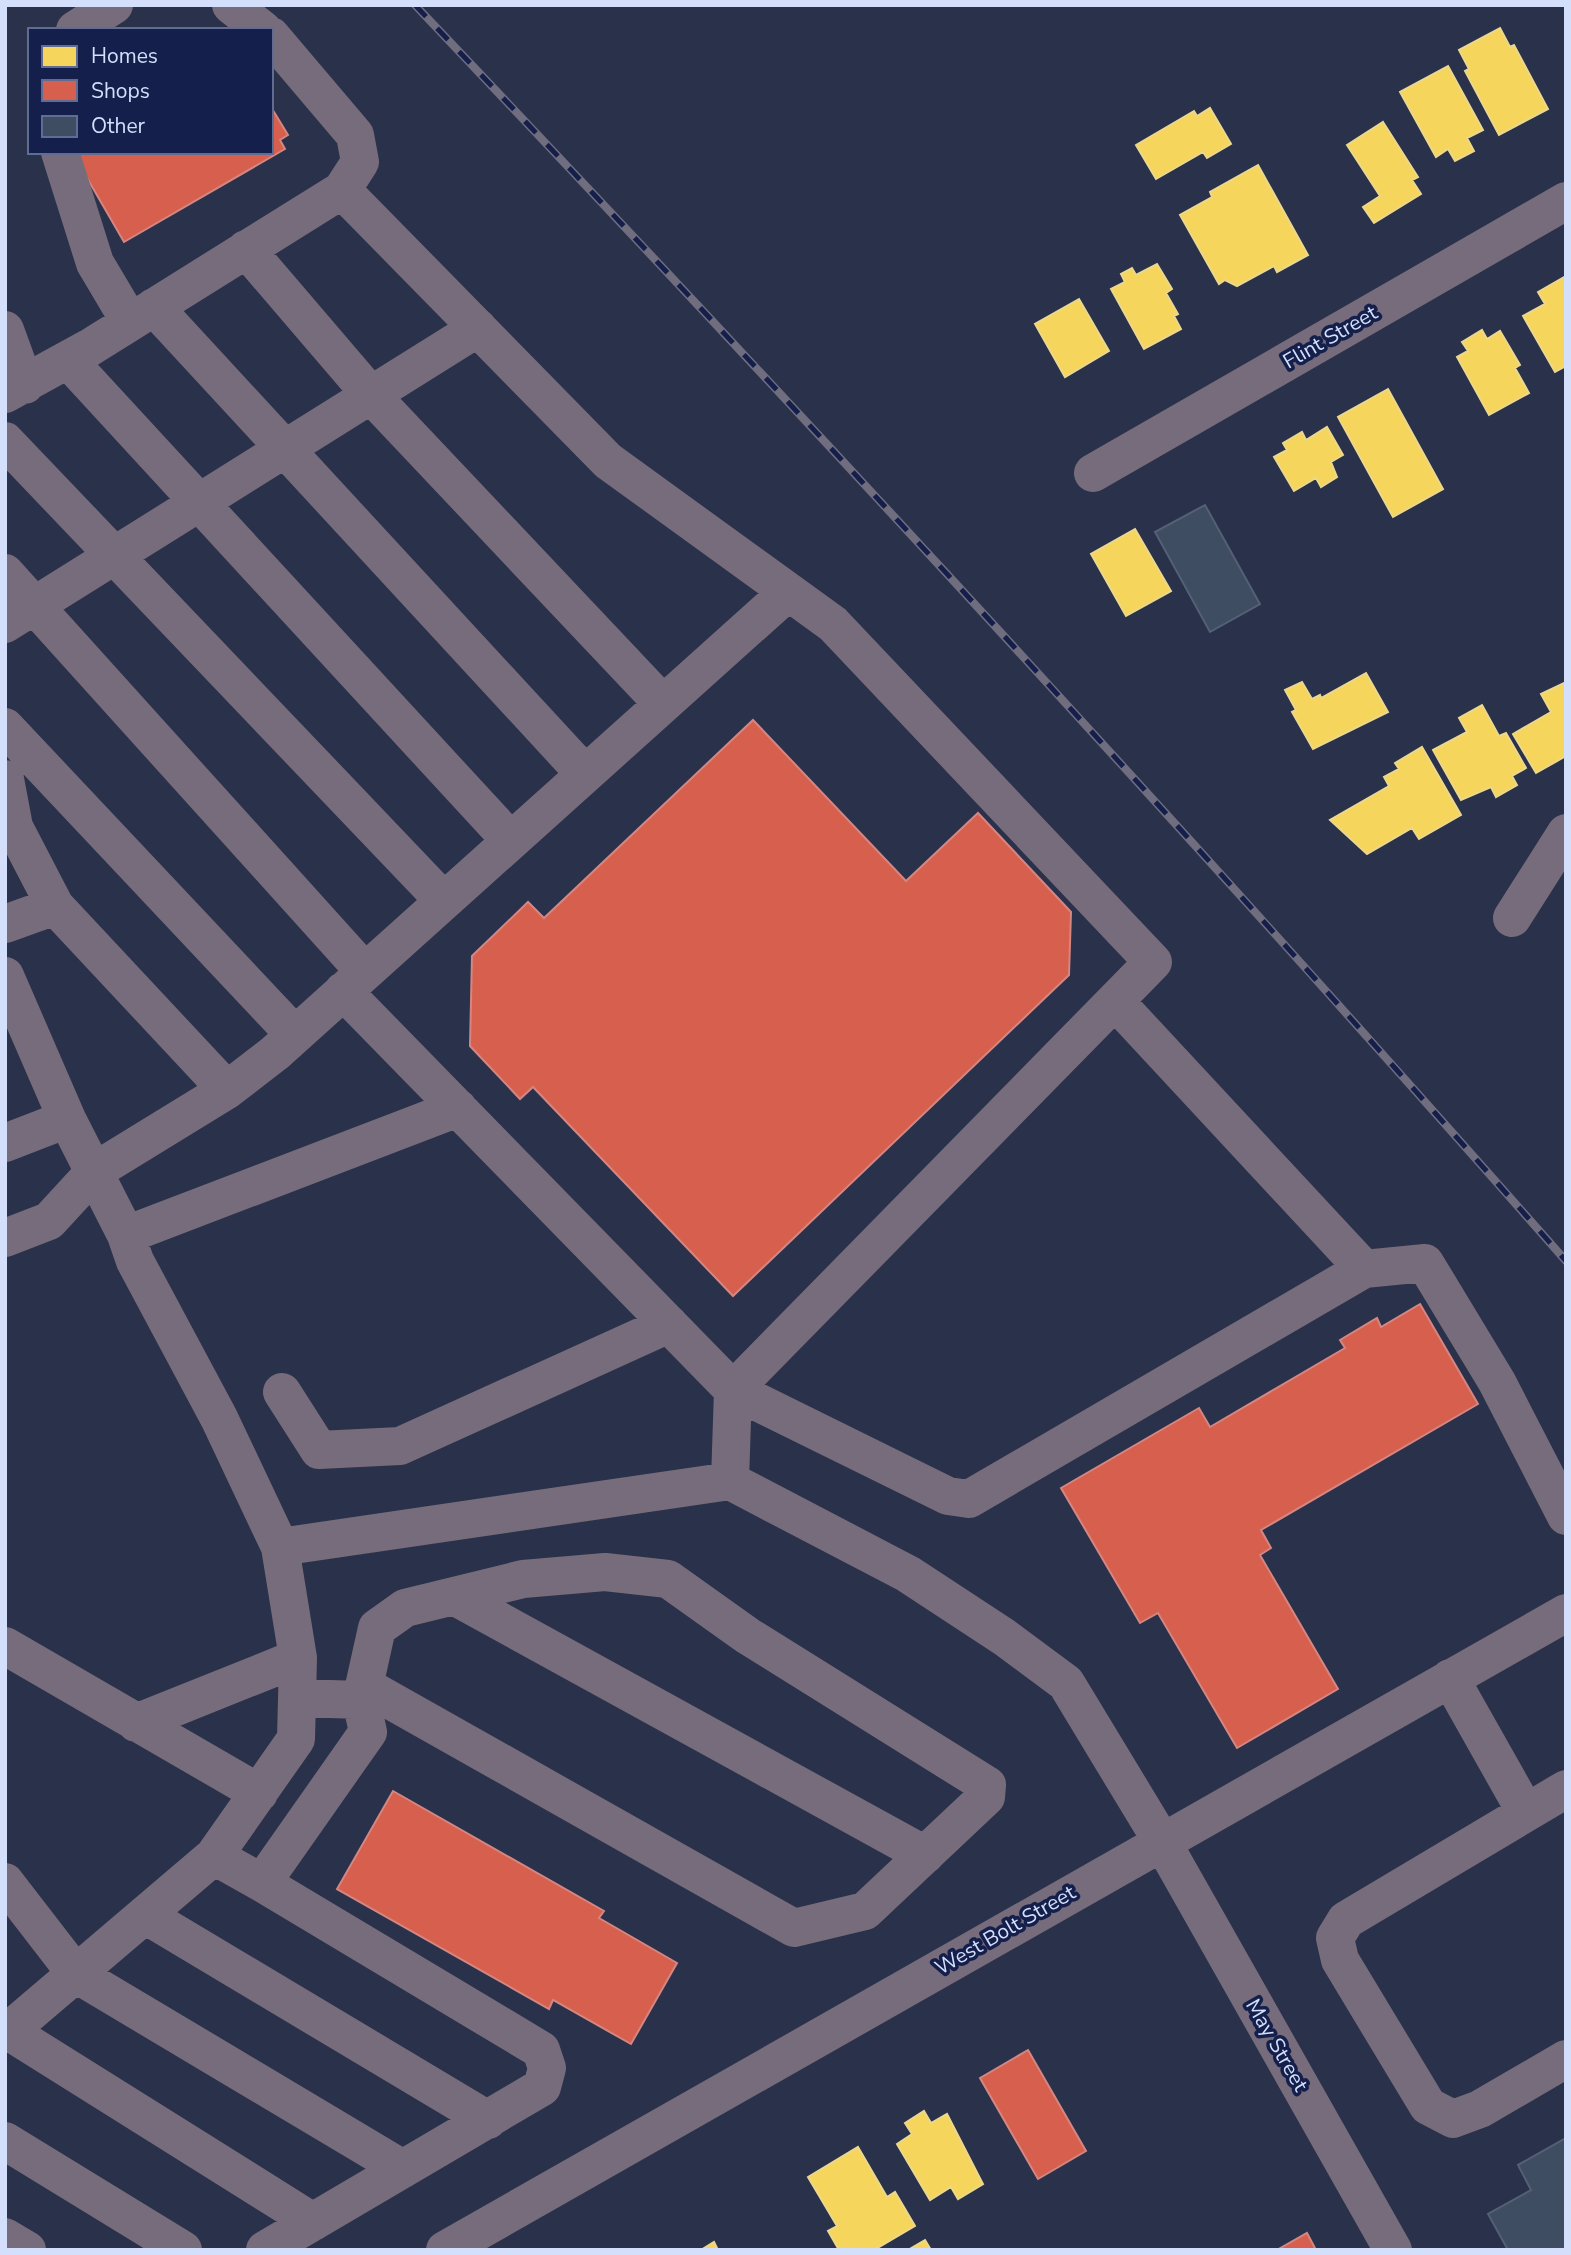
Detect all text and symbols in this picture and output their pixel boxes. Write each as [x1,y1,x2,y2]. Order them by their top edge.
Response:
legend [28,28,273,154]
text: Homes [91,42,158,70]
text: Shops [91,77,150,105]
text: Other [91,112,146,140]
street label: Flint Street [1278,298,1383,375]
street label: West Bolt Street [930,1878,1081,1982]
street label: May Street [1239,1994,1315,2097]

